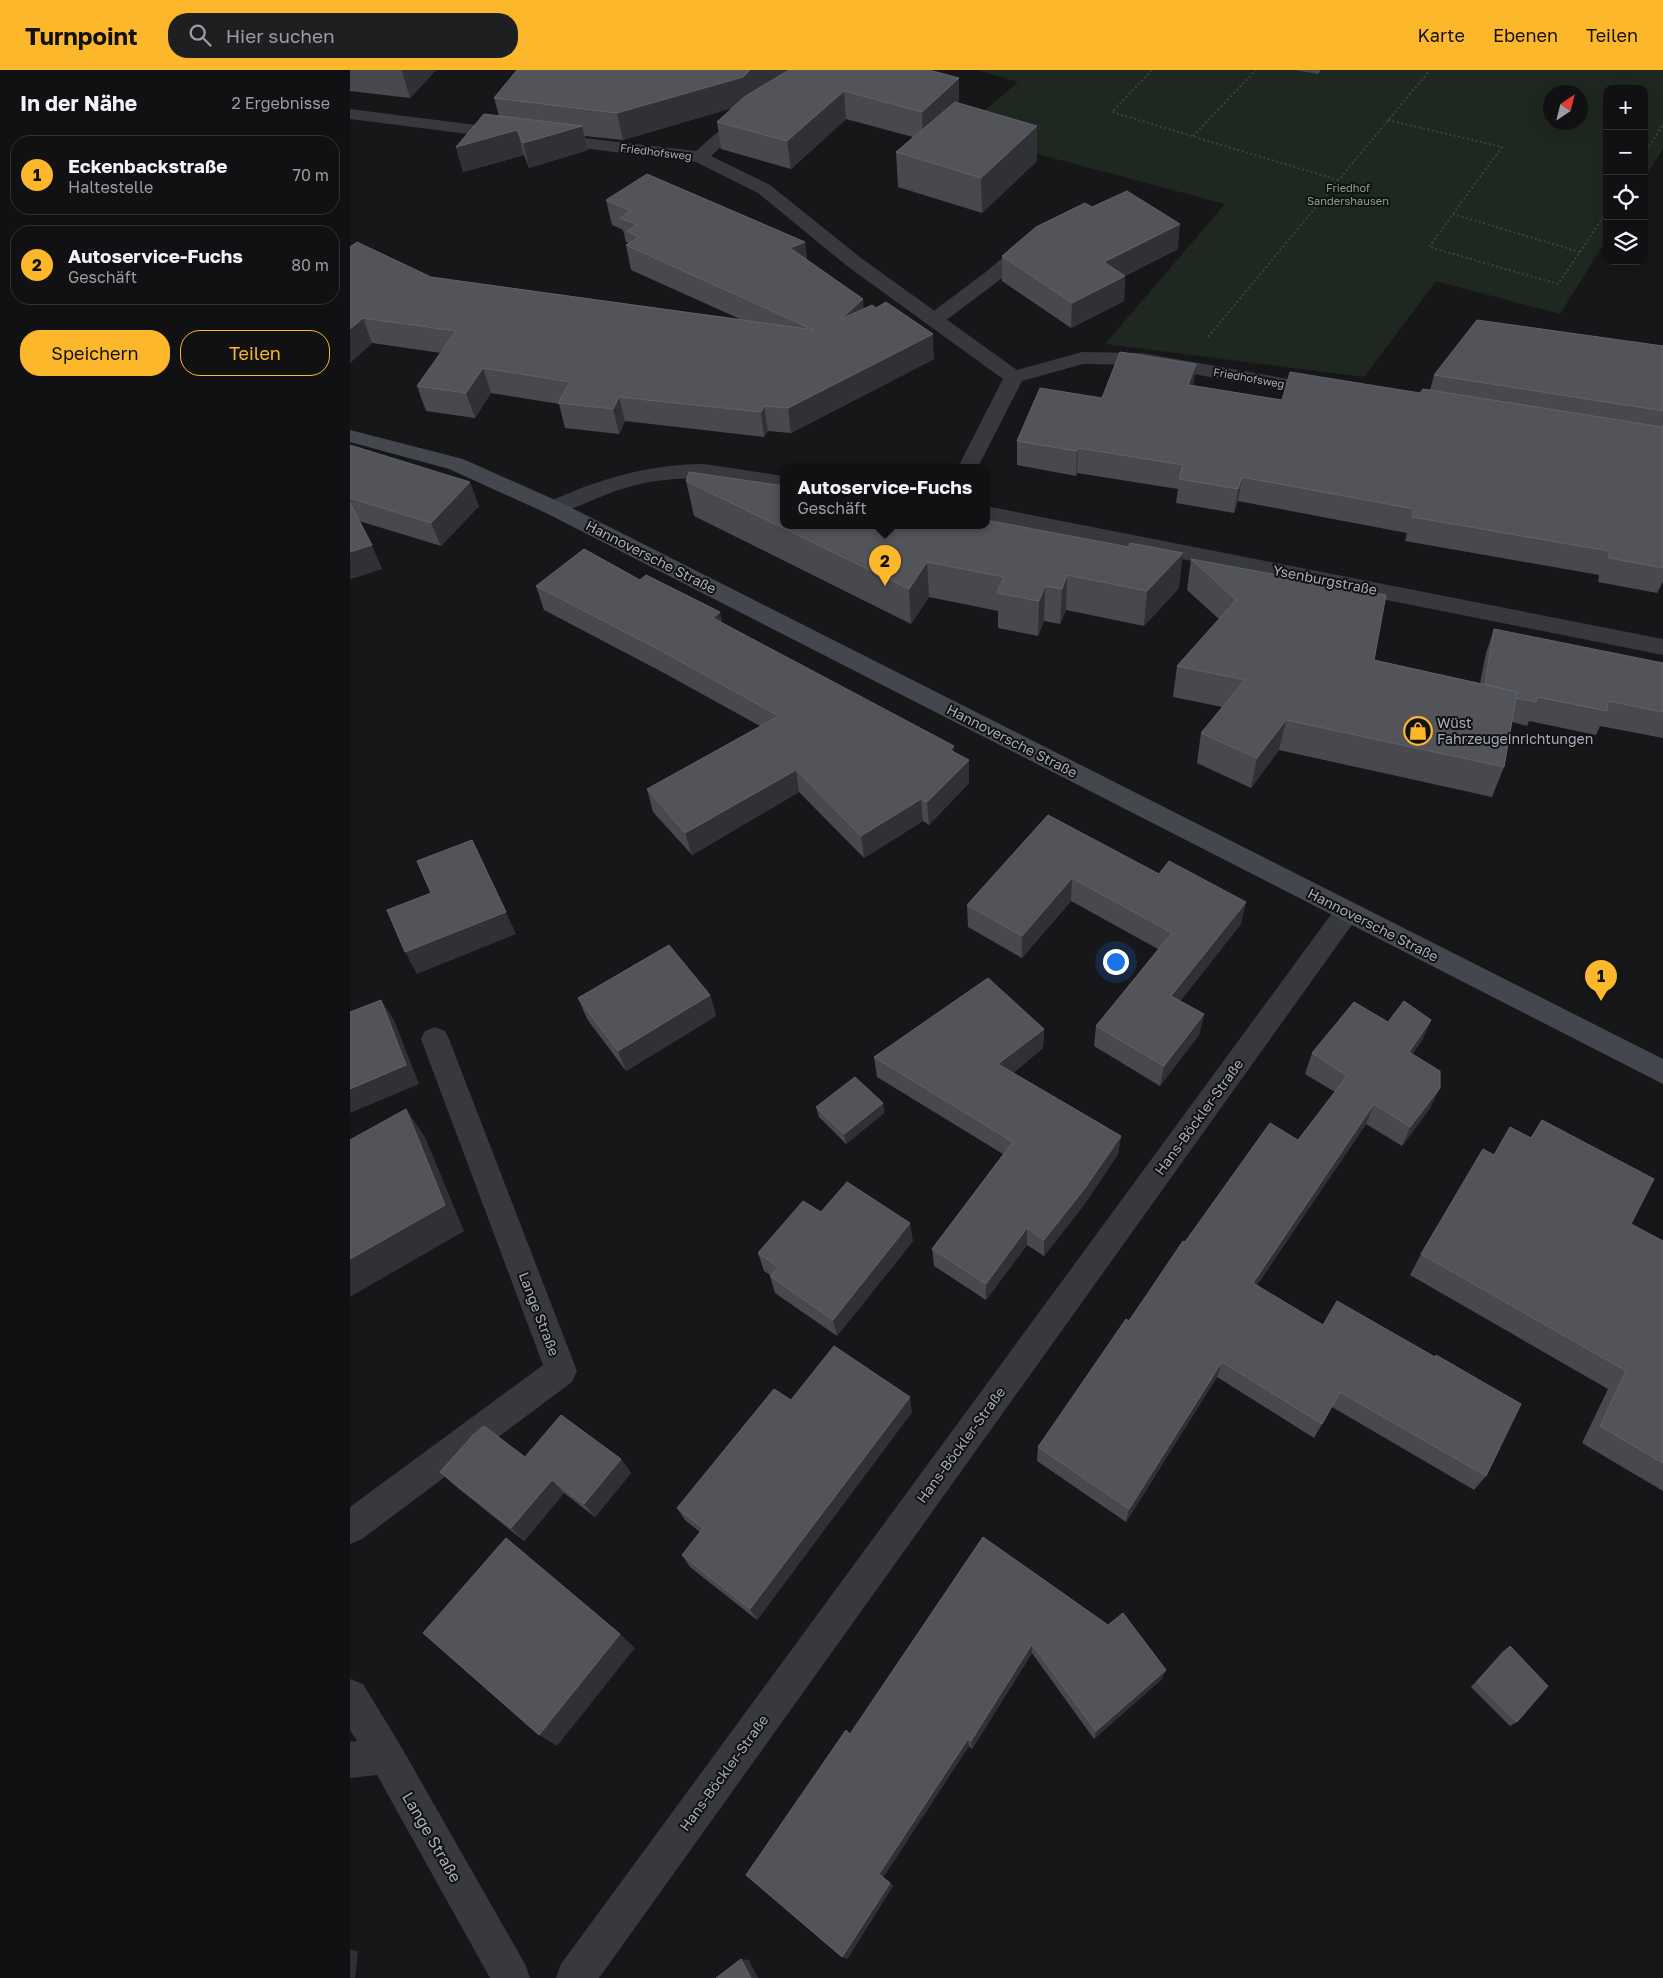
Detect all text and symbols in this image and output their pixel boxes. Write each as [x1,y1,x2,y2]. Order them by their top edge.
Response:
search box [168,13,518,58]
text: Turnpoint [25,21,138,50]
icon: search [186,21,214,49]
text: Hier suchen [226,24,335,47]
text: Karte [1418,24,1465,46]
text: Ebenen [1493,24,1558,46]
text: Teilen [1586,24,1638,46]
north arrow [1543,85,1588,130]
map controls [1603,85,1648,265]
button: + [1603,85,1648,130]
text: In der Nähe [20,90,137,116]
text: 2 Ergebnisse [232,93,330,113]
button: − [1603,130,1648,175]
street label: Friedhofsweg [620,141,693,162]
text: Eckenbackstraße [68,154,227,177]
text: 1 [33,165,41,185]
text: 70 m [292,165,329,185]
button: locate [1603,175,1648,220]
text: Haltestelle [68,177,153,197]
park label: Friedhof Sandershausen [1307,181,1389,207]
button: layers [1603,220,1648,265]
text: Autoservice-Fuchs [68,244,243,267]
text: 2 [32,255,42,275]
text: 80 m [291,255,329,275]
text: Geschäft [68,267,137,287]
button: Speichern [20,330,170,376]
button: Teilen [180,330,330,376]
street label: Friedhofsweg [1213,365,1286,390]
popup [780,464,990,529]
text: Autoservice-Fuchs [798,475,972,498]
text: Geschäft [798,498,867,518]
street label: Hannoversche Straße [583,516,719,597]
pin: 2 [869,545,901,586]
street label: Ysenburgstraße [1272,561,1379,598]
street label: Hannoversche Straße [944,700,1080,781]
place label: Wüst Fahrzeugeinrichtungen [1437,714,1593,747]
shop icon: Wüst Fahrzeugeinrichtungen [1403,716,1433,746]
street label: Hannoversche Straße [1305,884,1441,965]
your location [1103,949,1129,975]
pin: 1 [1585,960,1617,1001]
street label: Hans-Böckler-Straße [1151,1055,1246,1178]
street label: Lange Straße [516,1269,563,1358]
street label: Hans-Böckler-Straße [913,1383,1008,1506]
street label: Hans-Böckler-Straße [676,1711,771,1834]
street label: Lange Straße [398,1788,466,1886]

